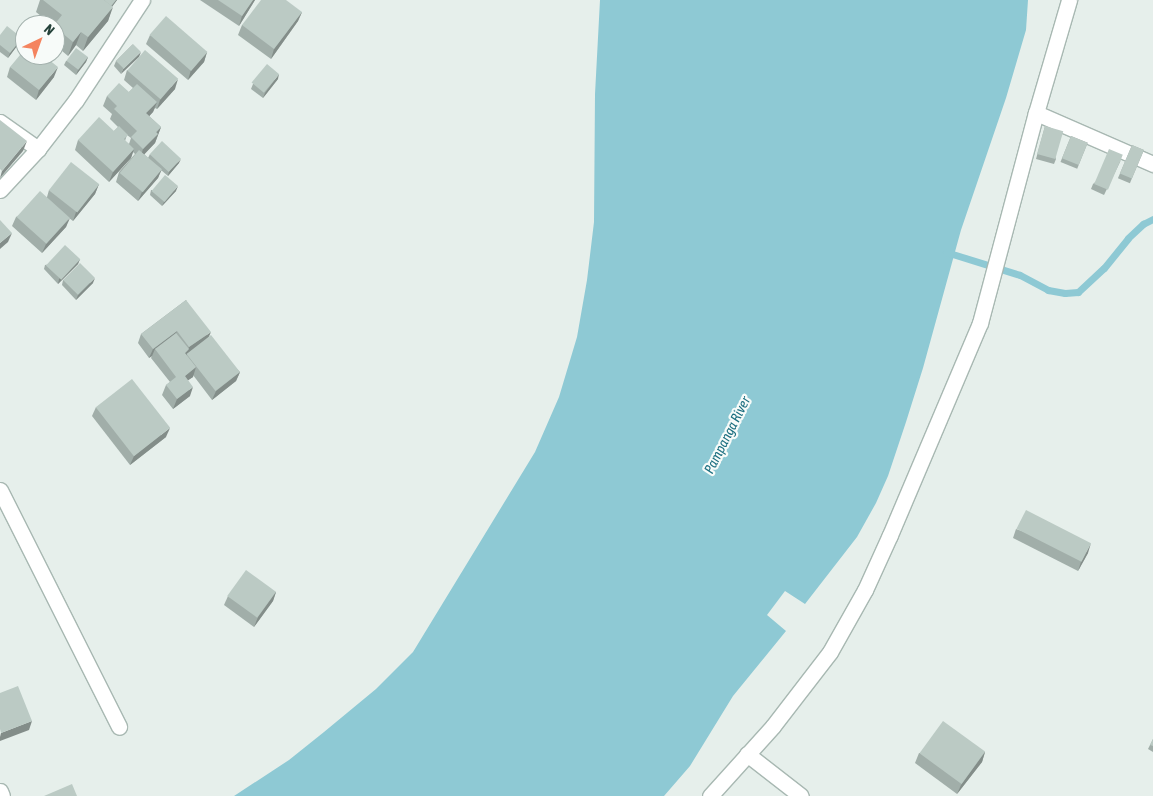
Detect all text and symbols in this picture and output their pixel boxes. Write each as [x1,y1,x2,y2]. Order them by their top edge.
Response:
north arrow [15,15,65,65]
text: N [41,21,58,38]
water label: Pampanga River [700,394,754,476]

